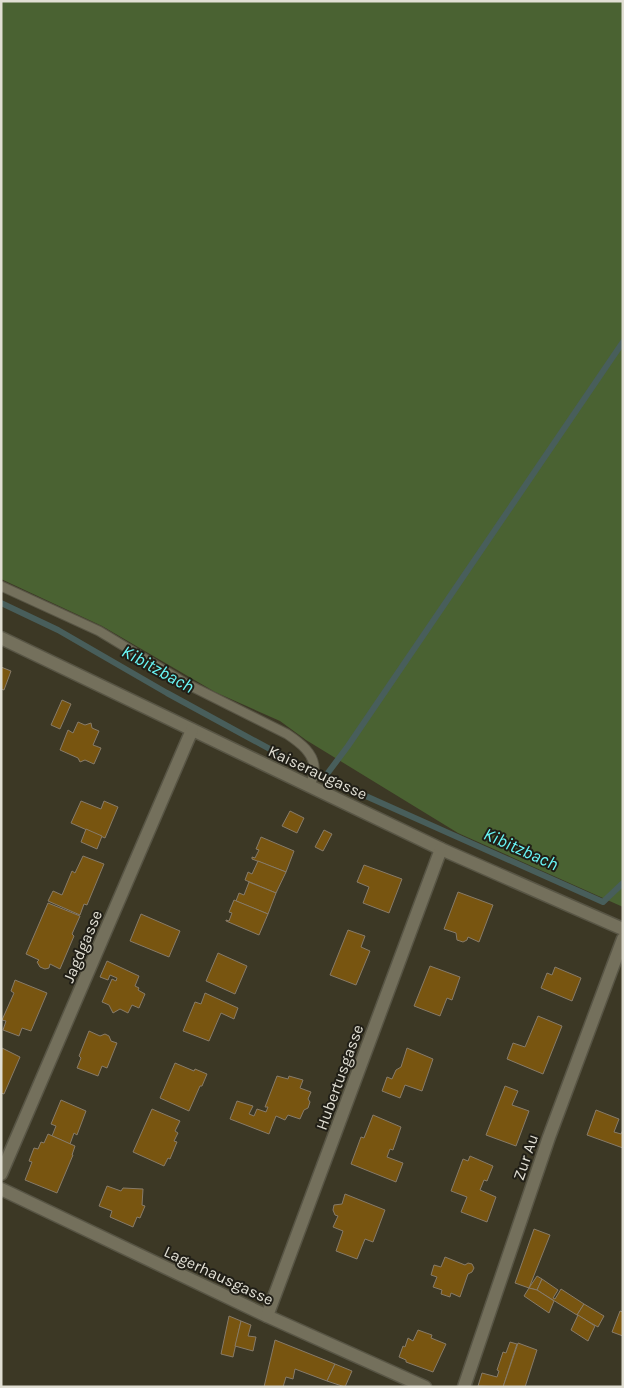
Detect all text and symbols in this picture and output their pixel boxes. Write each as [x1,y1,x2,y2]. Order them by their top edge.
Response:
water label: Kibitzbach [118,640,198,698]
street label: Kaiseraugasse [265,741,370,804]
water label: Kibitzbach [480,823,562,875]
street label: Jagdgasse [59,907,106,985]
street label: Hubertusgasse [312,1022,367,1133]
street label: Zur Au [509,1132,542,1183]
street label: Lagerhausgasse [161,1242,277,1309]

